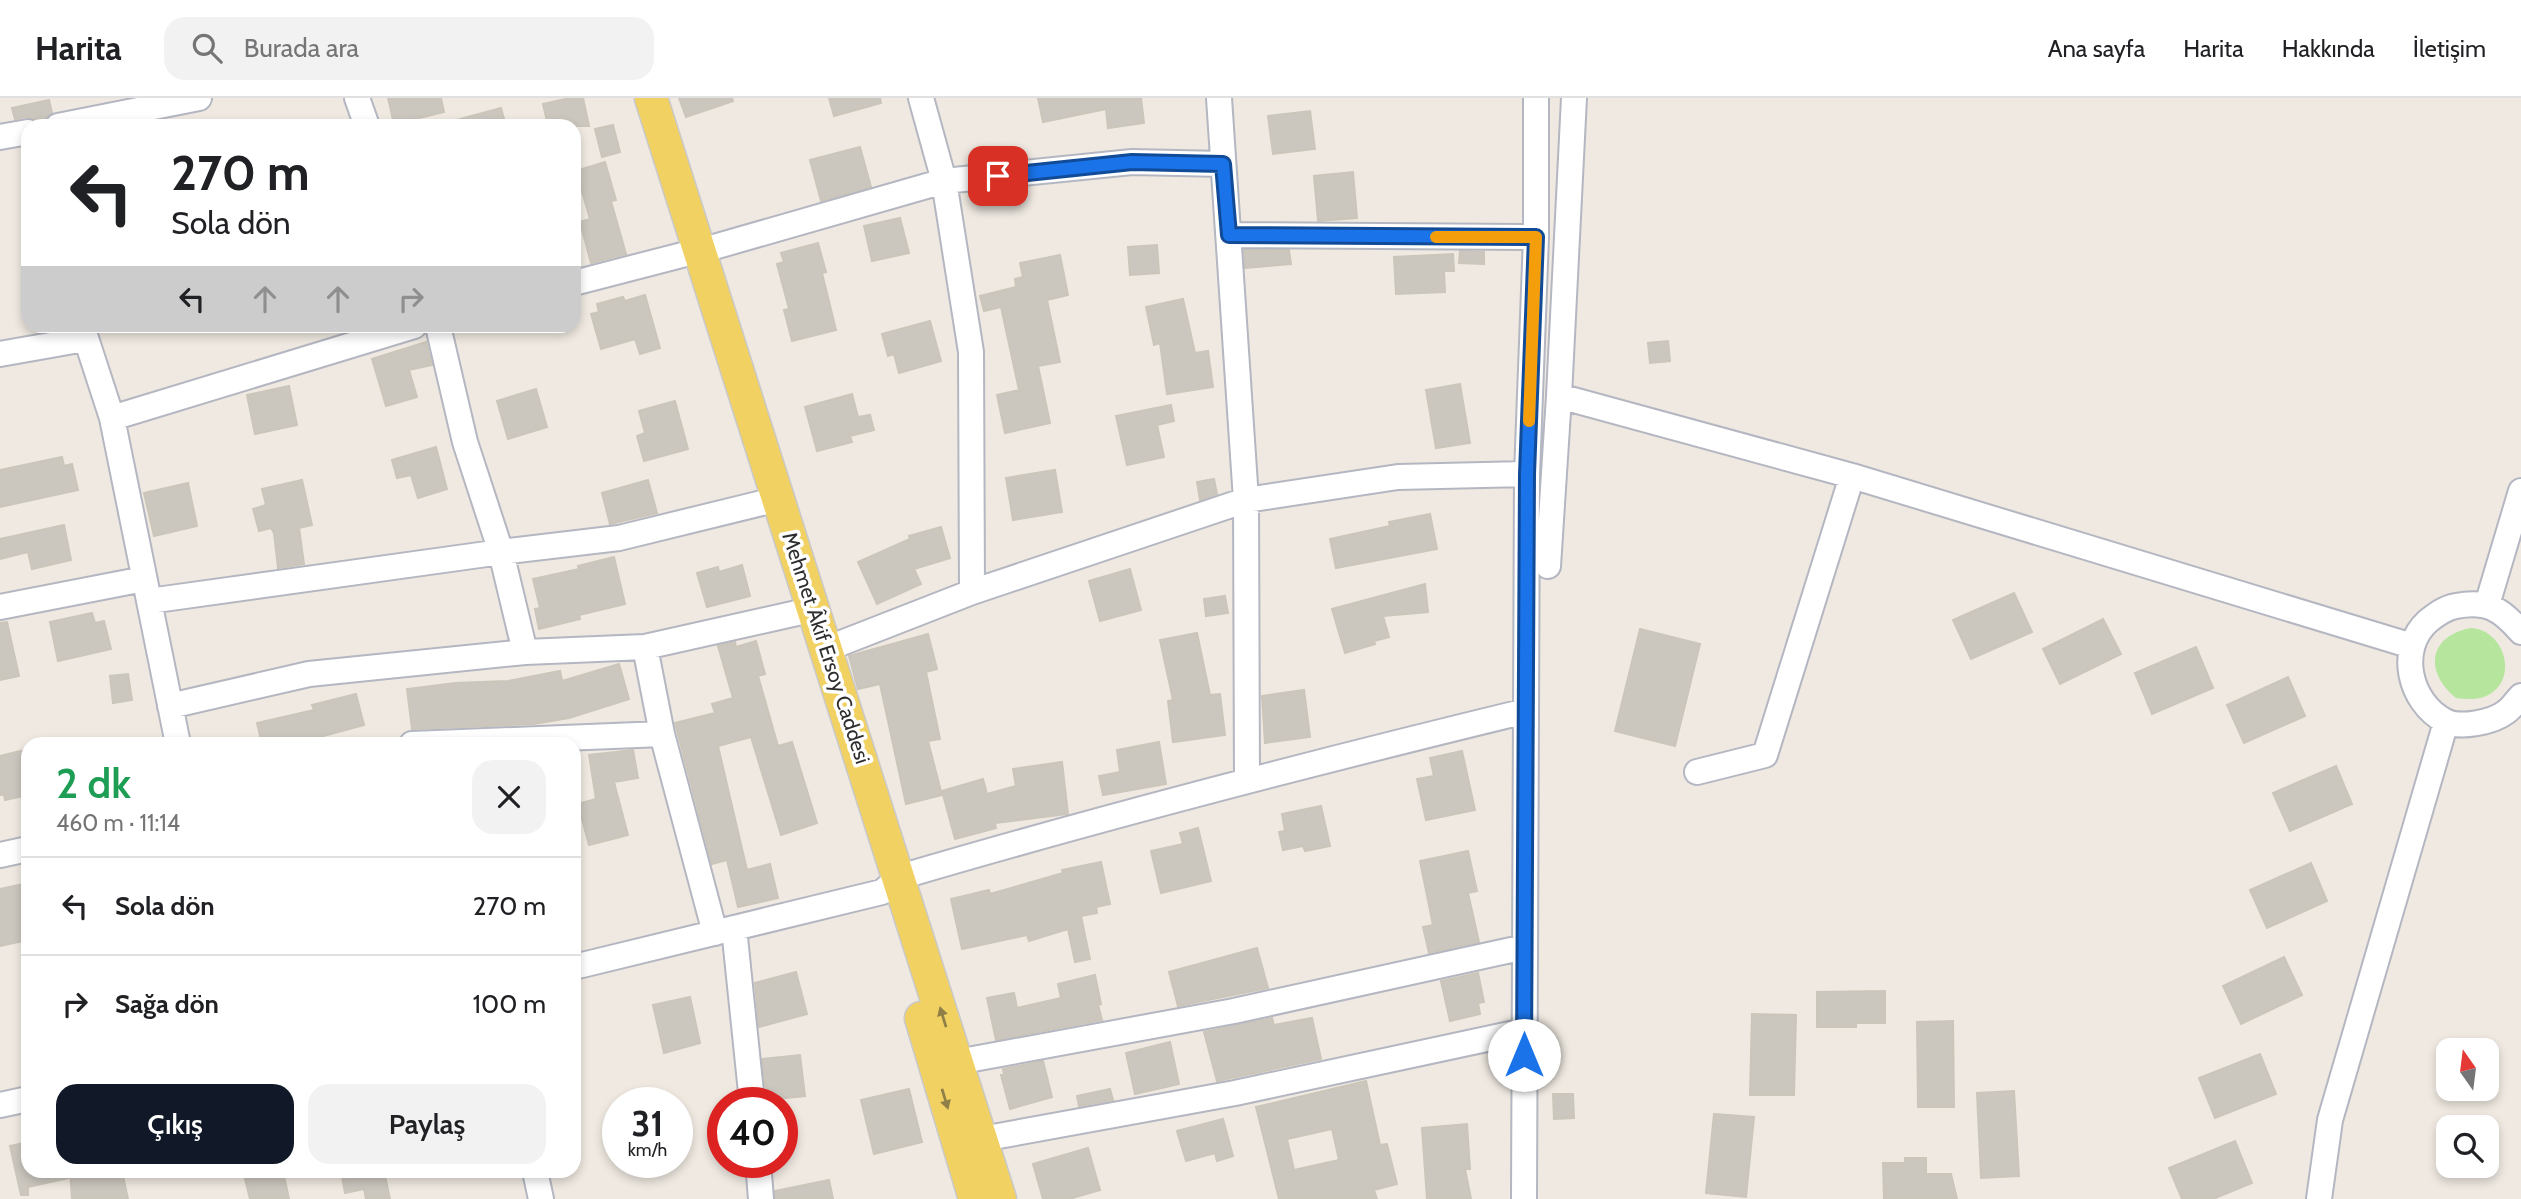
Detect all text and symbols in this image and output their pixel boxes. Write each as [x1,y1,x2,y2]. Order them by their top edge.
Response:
search box [164,17,654,80]
text: Harita [35,28,122,68]
icon: search [188,29,226,67]
text: Burada ara [244,32,359,64]
text: Ana sayfa [2048,34,2145,63]
text: Harita [2183,34,2244,63]
text: Hakkında [2282,34,2375,63]
text: İletişim [2413,34,2486,63]
text: 270 m [171,143,310,202]
pin [968,146,1028,206]
icon: left [56,147,147,238]
icon: arrive [979,157,1017,195]
text: Sola dön [171,203,291,242]
icon: left [173,280,211,318]
icon: ahead [246,280,284,318]
icon: ahead [319,280,357,318]
icon: right [392,280,430,318]
street label: Mehmet Âkif Ersoy Caddesi [777,529,876,767]
text: 2 dk [56,757,131,809]
button: close [472,760,546,834]
text: 460 m · 11:14 [56,809,180,837]
icon: left [56,887,94,925]
text: Sola dön [115,890,215,922]
text: 270 m [473,890,546,922]
icon: right [56,985,94,1023]
text: Sağa dön [115,988,219,1020]
text: 100 m [473,988,546,1020]
one-way arrow [937,1006,948,1027]
position arrow [1487,1018,1561,1092]
north arrow [2436,1038,2499,1101]
map controls [2436,1038,2499,1178]
button: Çıkış [56,1084,294,1164]
button: Paylaş [308,1084,546,1164]
speed limit sign: 40 [707,1087,798,1178]
one-way arrow [940,1089,951,1110]
text: 31 [632,1102,663,1145]
button: search [2436,1115,2499,1178]
text: km/h [628,1139,667,1161]

